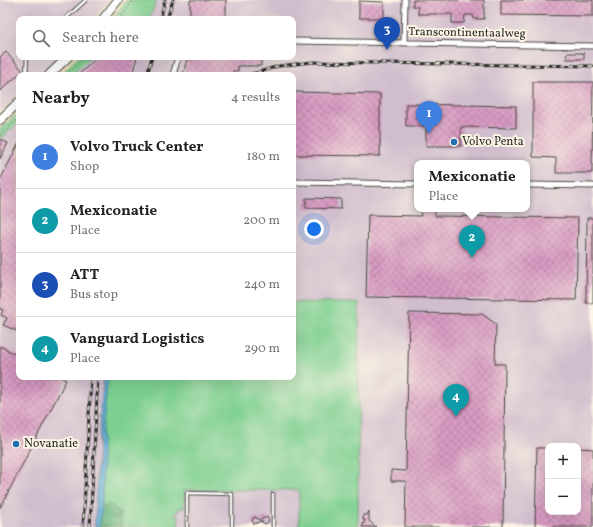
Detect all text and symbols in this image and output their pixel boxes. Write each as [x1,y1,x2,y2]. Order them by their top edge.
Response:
search box [16,16,296,60]
pin: 3 [374,17,400,50]
street label: Transcontinentaalweg [408,24,526,42]
icon: search [30,27,52,49]
text: Search here [62,28,139,49]
text: Nearby [32,87,90,110]
text: 4 results [231,89,280,107]
pin: 1 [416,101,442,134]
place label: Volvo Penta [462,134,524,150]
text: Volvo Truck Center [70,137,204,158]
marker: Volvo Penta [449,137,459,147]
text: 1 [42,148,48,166]
text: 180 m [246,148,280,166]
text: Shop [70,158,99,176]
popup [414,160,530,212]
text: Mexiconatie [428,167,516,188]
text: Place [428,188,458,206]
text: Mexiconatie [70,201,157,222]
text: 2 [42,212,48,230]
text: 200 m [243,212,280,230]
your location [304,219,324,239]
text: Place [70,222,100,240]
pin: 2 [459,225,485,258]
text: ATT [70,265,99,286]
text: 3 [42,276,48,294]
text: 240 m [244,276,280,294]
text: Bus stop [70,286,118,304]
text: Vanguard Logistics [70,329,204,350]
text: 4 [41,340,49,358]
text: 290 m [244,340,280,358]
text: Place [70,350,100,368]
pin: 4 [443,384,469,417]
place label: Novanatie [24,436,78,452]
marker: Novanatie [11,439,21,449]
map controls [545,443,581,515]
button: + [545,443,581,479]
button: − [545,479,581,515]

